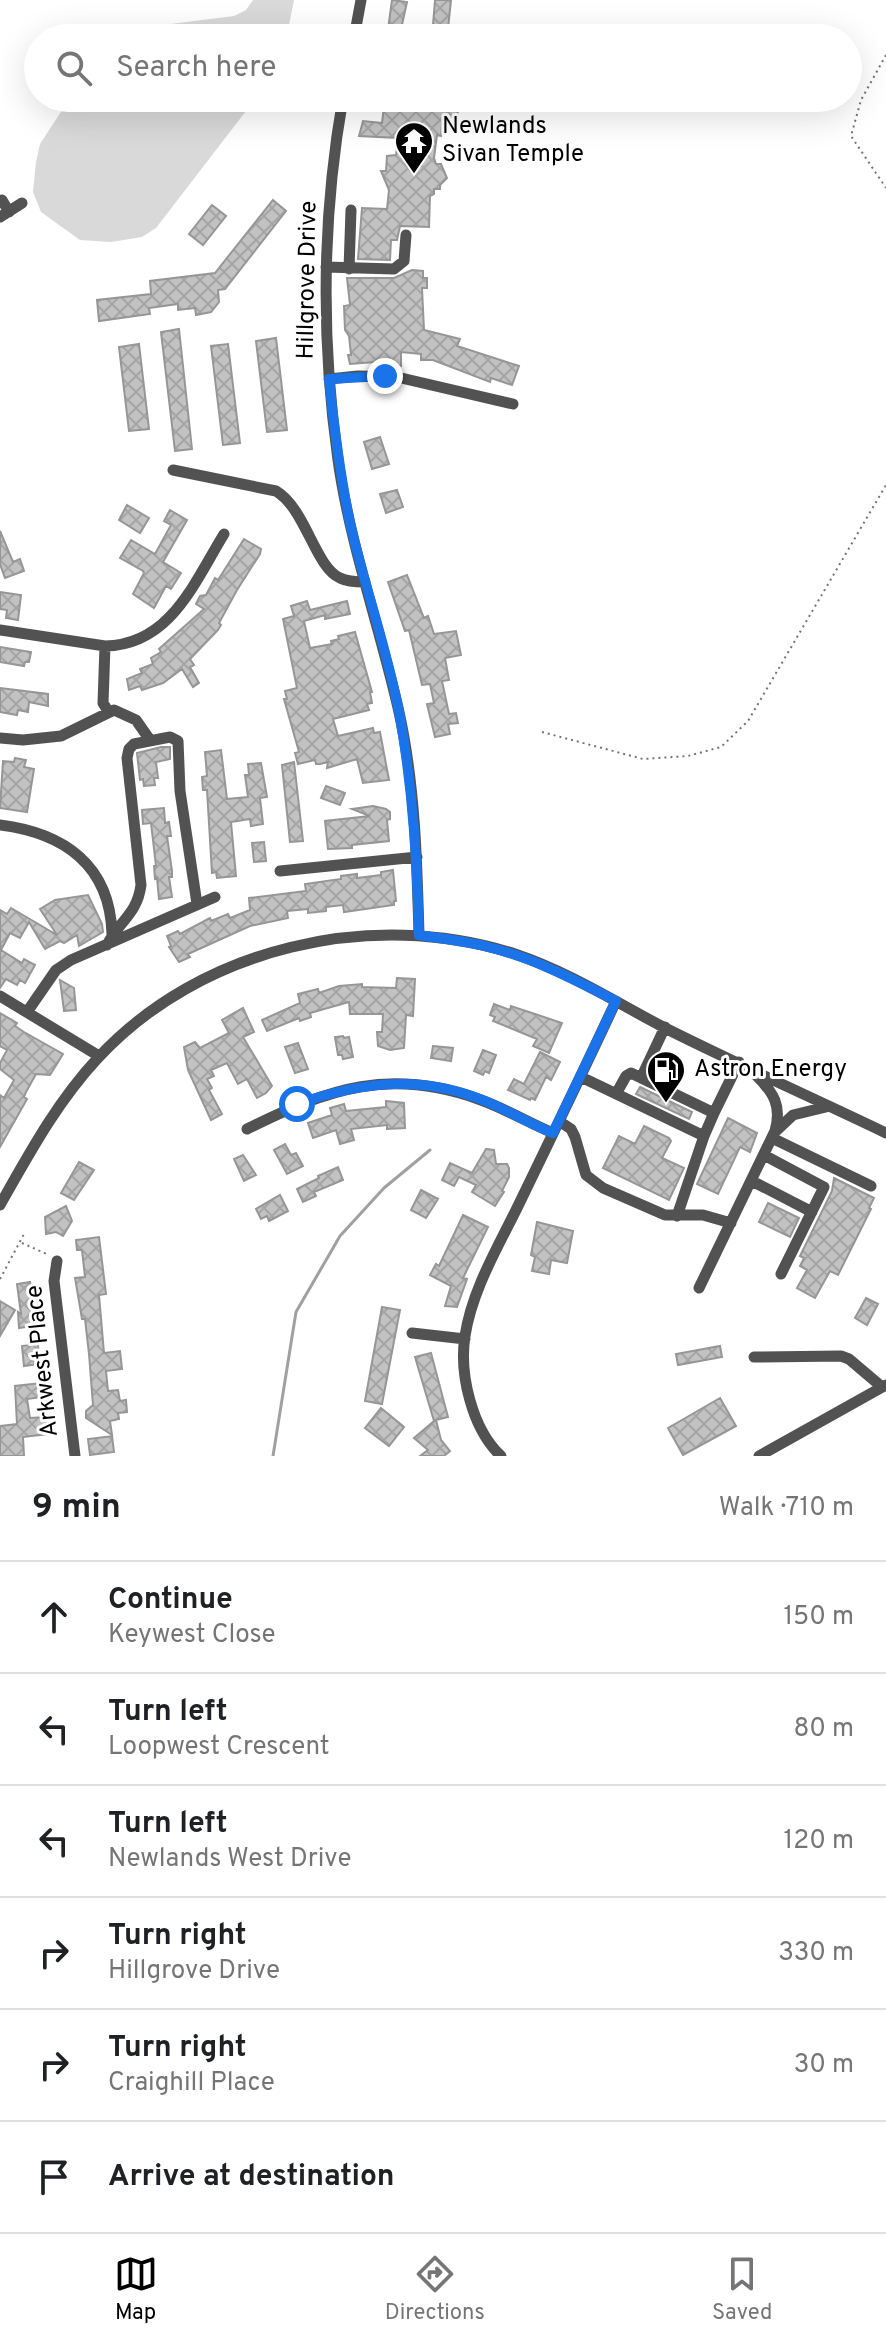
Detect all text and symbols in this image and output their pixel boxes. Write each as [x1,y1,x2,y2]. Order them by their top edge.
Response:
search box [24,24,862,112]
icon: search [52,46,96,90]
text: Search here [116,50,276,87]
place label: Newlands Sivan Temple [442,112,584,170]
temple icon: Newlands Sivan Temple [393,120,435,175]
street label: Hillgrove Drive [292,200,324,360]
route end [367,358,403,394]
fuel station icon: Astron Energy [645,1049,687,1104]
place label: Astron Energy [694,1055,847,1085]
route start [279,1086,315,1122]
street label: Arkwest Place [20,1283,66,1439]
text: 9 min [32,1487,121,1530]
text: Walk · 710 m [719,1492,854,1525]
text: Continue [108,1582,233,1619]
icon: ahead [32,1595,76,1639]
text: 150 m [783,1601,854,1634]
text: Keywest Close [108,1619,275,1652]
text: Turn left [108,1694,228,1731]
icon: left [32,1707,76,1751]
text: 80 m [794,1713,854,1746]
text: Loopwest Crescent [108,1731,330,1764]
text: Turn left [108,1806,228,1843]
icon: left [32,1819,76,1863]
text: 120 m [784,1825,854,1858]
text: Newlands West Drive [108,1843,352,1876]
text: Turn right [108,1918,246,1955]
icon: right [32,1931,76,1975]
text: 330 m [778,1937,854,1970]
text: Hillgrove Drive [108,1955,280,1988]
text: Turn right [108,2030,246,2067]
icon: right [32,2043,76,2087]
text: 30 m [794,2049,854,2082]
text: Craighill Place [108,2067,275,2100]
icon: arrive [32,2155,76,2199]
text: Arrive at destination [108,2159,394,2196]
tab: Map [114,2252,158,2327]
tab: Directions [385,2252,485,2327]
tab: Saved [712,2252,772,2327]

